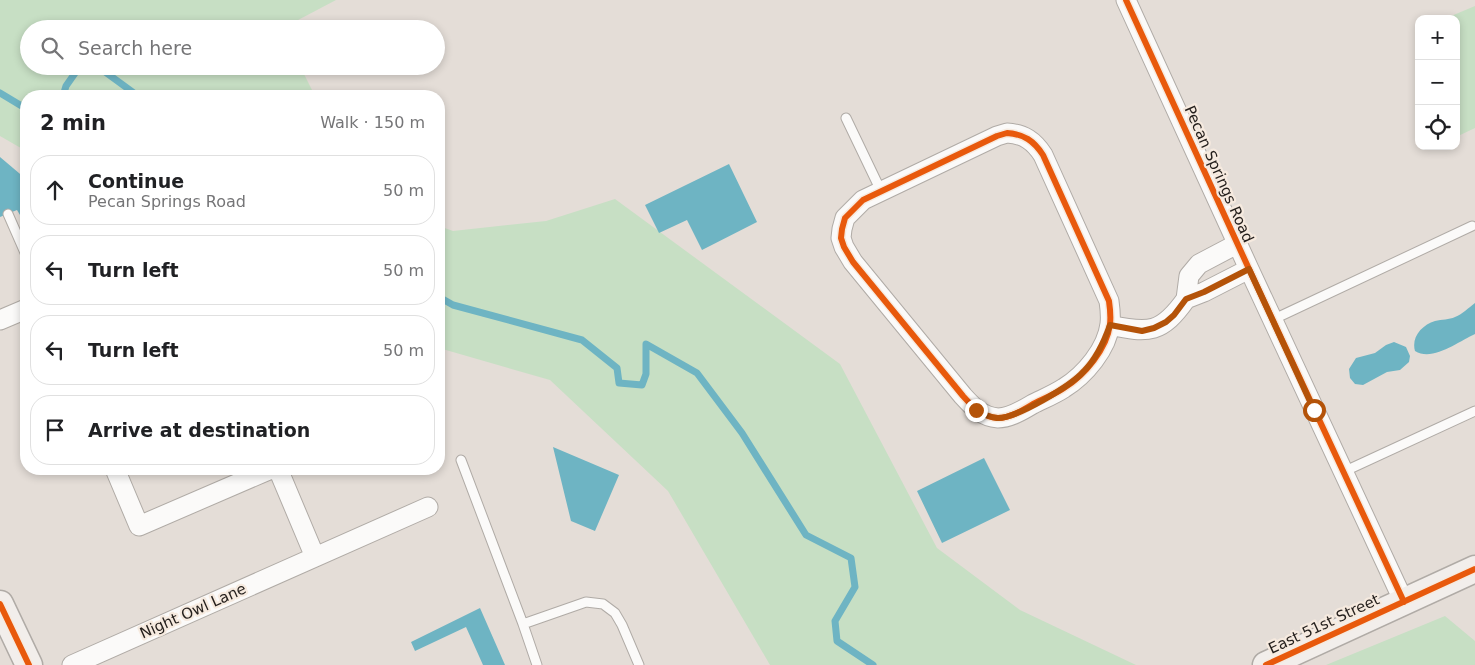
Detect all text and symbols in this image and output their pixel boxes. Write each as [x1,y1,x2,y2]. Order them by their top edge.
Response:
map controls [1415,15,1460,150]
button: + [1415,15,1460,60]
search box [20,20,445,75]
icon: search [38,34,66,62]
text: Search here [78,37,192,59]
button: − [1415,60,1460,105]
street label: Pecan Springs Road [1181,103,1257,245]
button: locate [1415,105,1460,150]
text: 2 min [40,111,106,135]
text: Walk · 150 m [320,113,425,132]
text: Continue [88,170,184,192]
icon: ahead [41,176,69,204]
text: 50 m [383,181,424,200]
text: Pecan Springs Road [88,192,246,211]
icon: left [41,256,69,284]
text: Turn left [88,259,179,281]
text: 50 m [383,261,424,280]
icon: left [41,336,69,364]
text: Turn left [88,339,179,361]
text: 50 m [383,341,424,360]
route end [965,399,988,422]
route start [1303,399,1326,422]
icon: arrive [41,416,69,444]
text: Arrive at destination [88,419,310,441]
street label: Night Owl Lane [137,580,249,642]
street label: East 51st Street [1266,590,1382,658]

